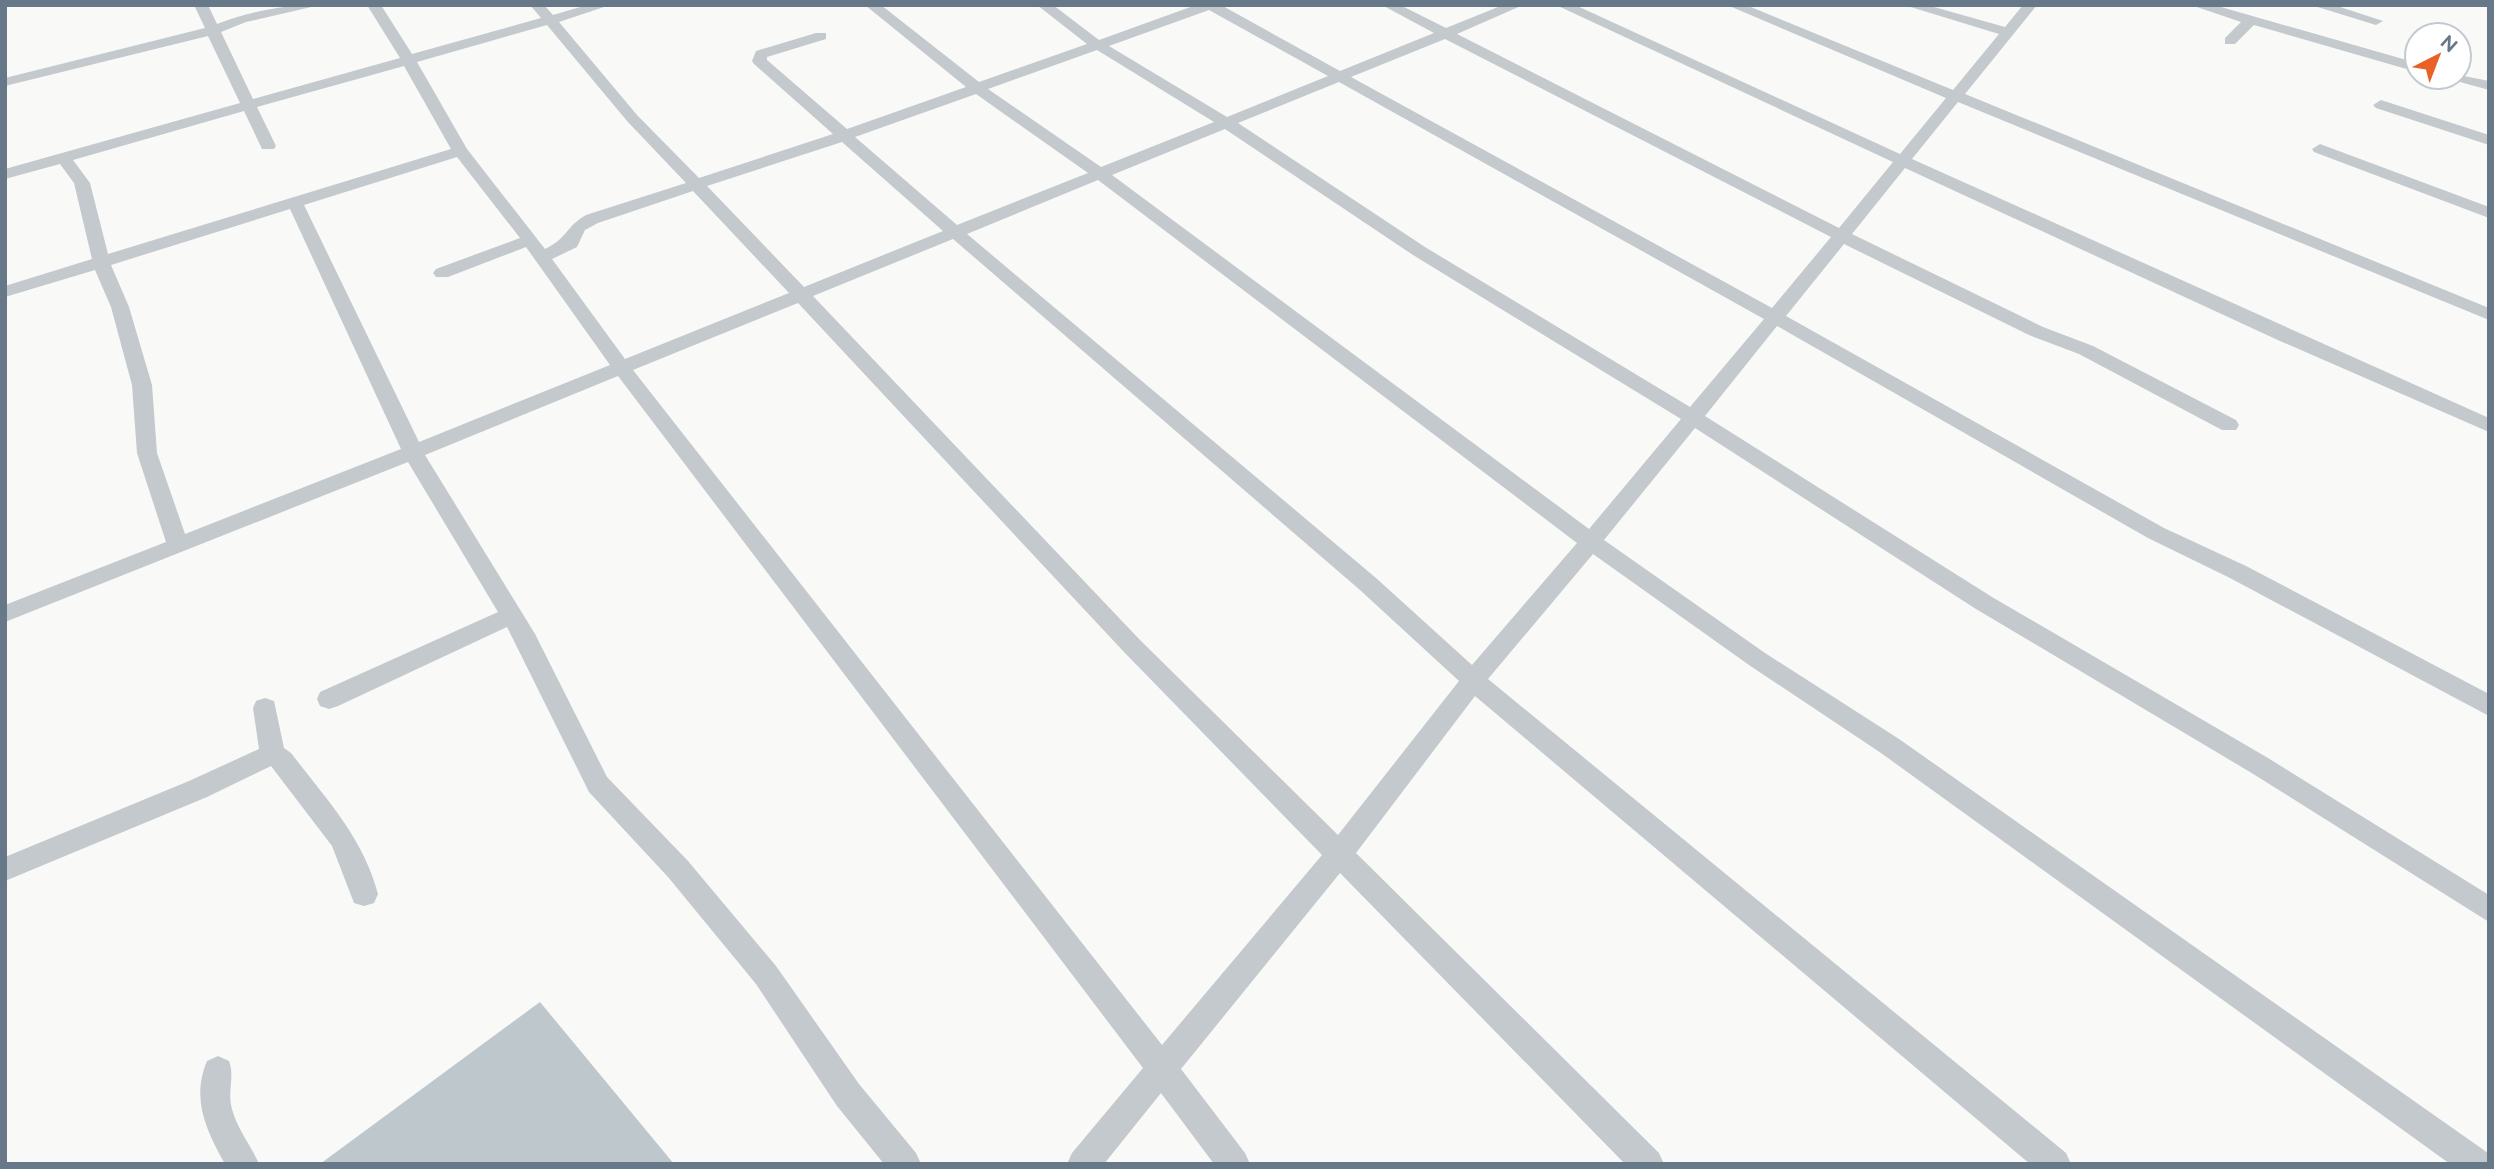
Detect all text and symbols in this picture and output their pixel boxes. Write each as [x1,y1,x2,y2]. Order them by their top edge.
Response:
north arrow [2403,21,2473,91]
text: N [2437,30,2462,56]

